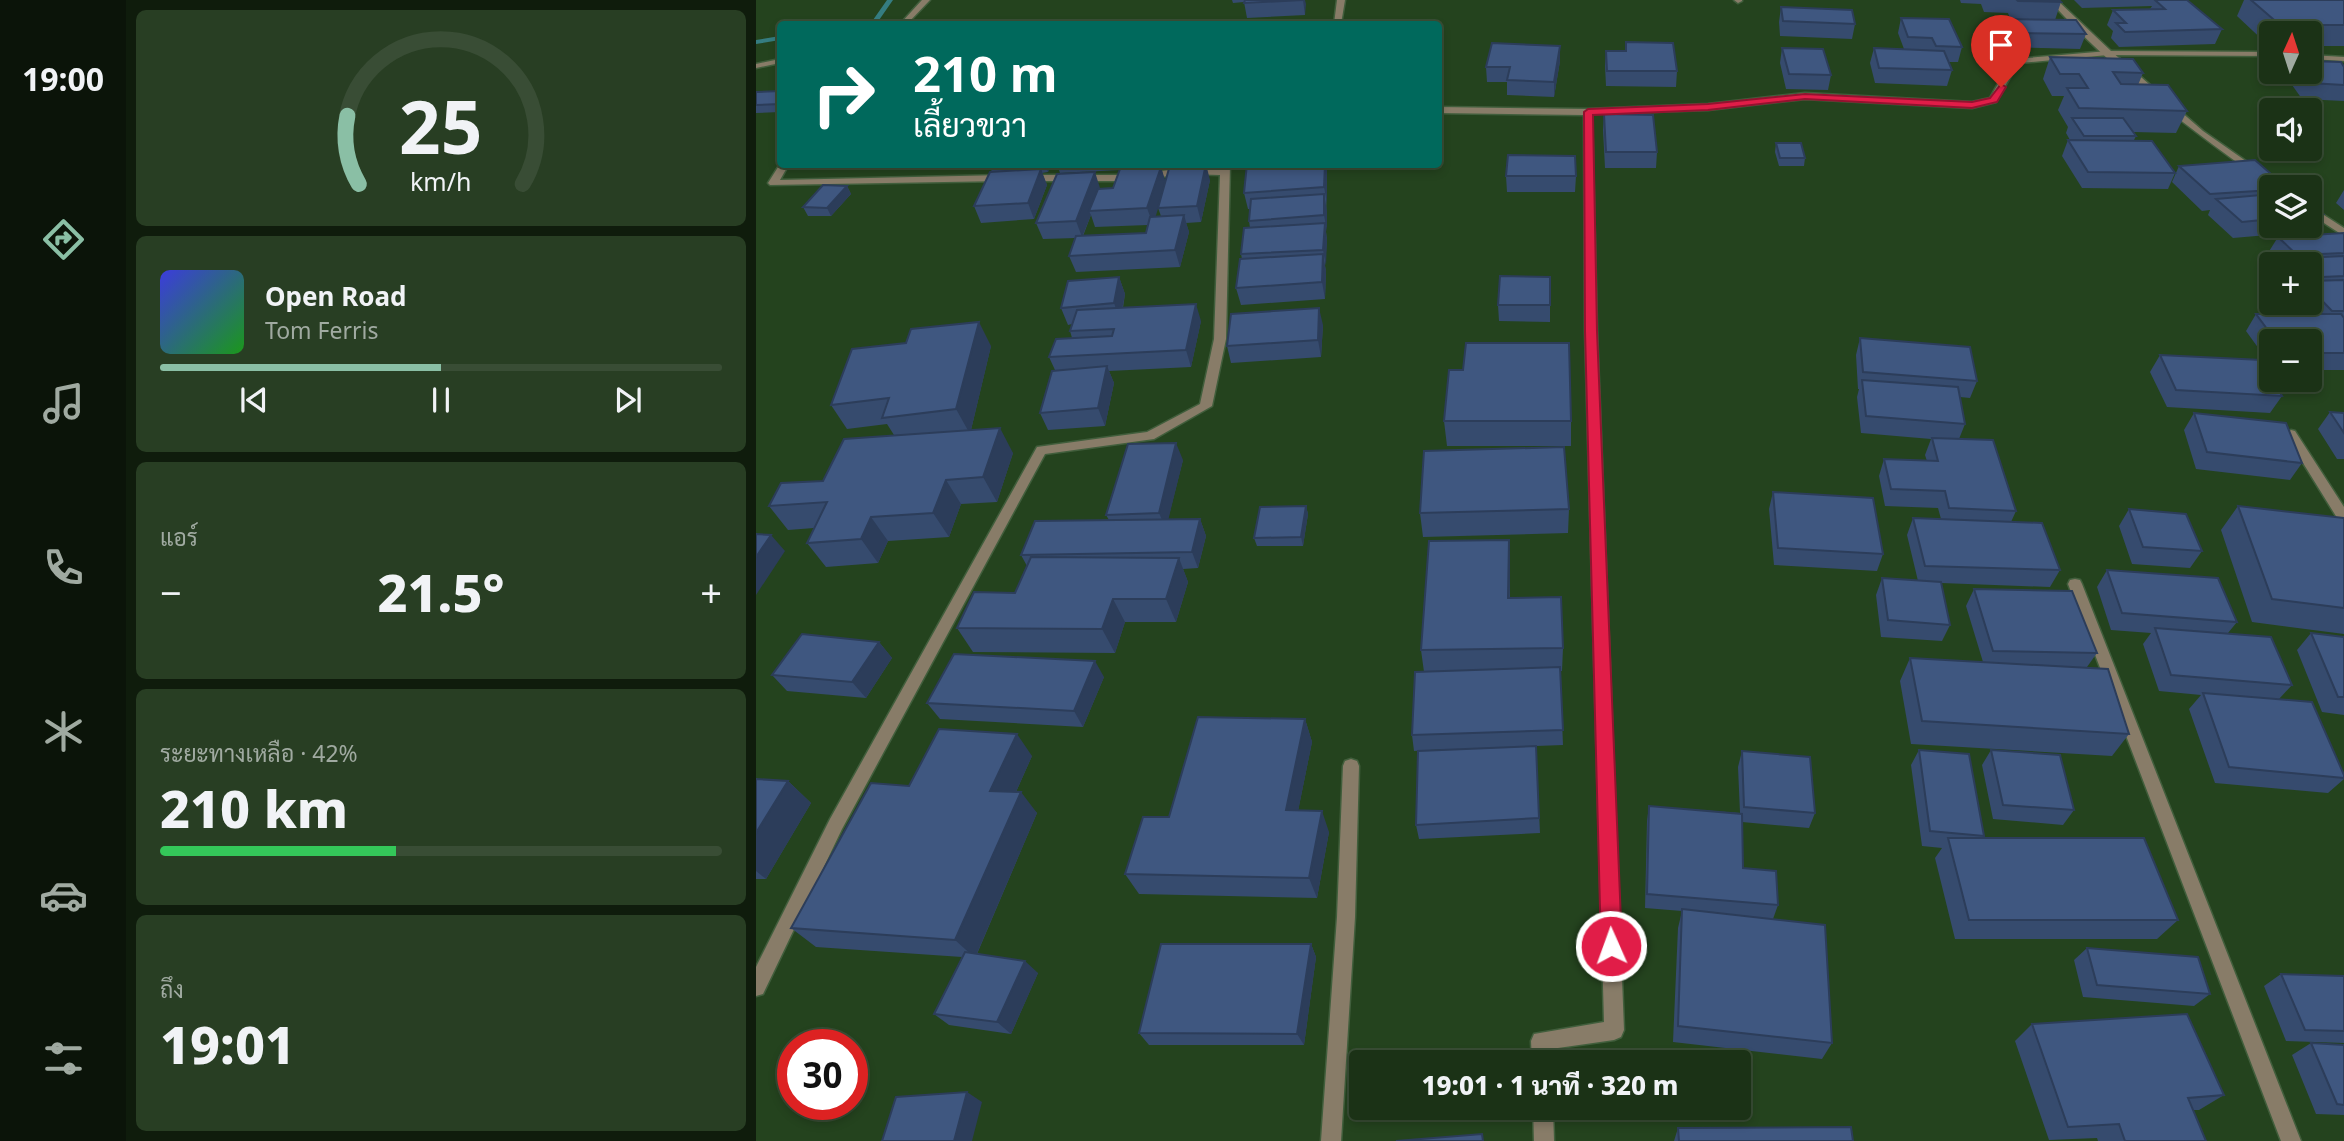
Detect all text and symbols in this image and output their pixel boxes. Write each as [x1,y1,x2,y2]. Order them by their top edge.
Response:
pin [1971,15,2031,87]
north arrow [2259,21,2322,84]
map controls [2259,21,2322,392]
icon: arrive [1982,26,2020,64]
text: 210 m [913,40,1058,106]
icon: right [798,49,889,140]
text: 19:00 [22,57,104,100]
text: 25 [399,76,483,175]
button: sound [2259,98,2322,161]
text: เลี้ยวขวา [913,103,1027,146]
text: km/h [410,164,472,198]
button: layers [2259,175,2322,238]
icon: directions [39,215,88,264]
button: + [2259,252,2322,315]
text: Open Road [265,278,407,314]
text: Tom Ferris [265,314,378,346]
button: − [2259,329,2322,392]
icon: music [39,379,88,428]
icon: previous [235,381,273,419]
icon: pause [422,381,460,419]
icon: next [609,381,647,419]
text: แอร์ [160,521,198,553]
icon: phone [39,543,88,592]
text: 21.5° [378,556,504,627]
text: − [160,566,182,618]
text: + [700,566,722,618]
icon: climate [39,707,88,756]
text: ระยะทางเหลือ · 42% [160,737,358,769]
text: 210 km [160,772,348,843]
icon: car [39,871,88,920]
position arrow [1574,909,1648,983]
text: ถึง [160,973,184,1005]
text: 19:01 [160,1008,295,1079]
speed limit sign: 30 [777,1029,868,1120]
icon: filters [39,1034,88,1083]
text: 19:01 · 1 นาที · 320 m [1422,1067,1678,1103]

